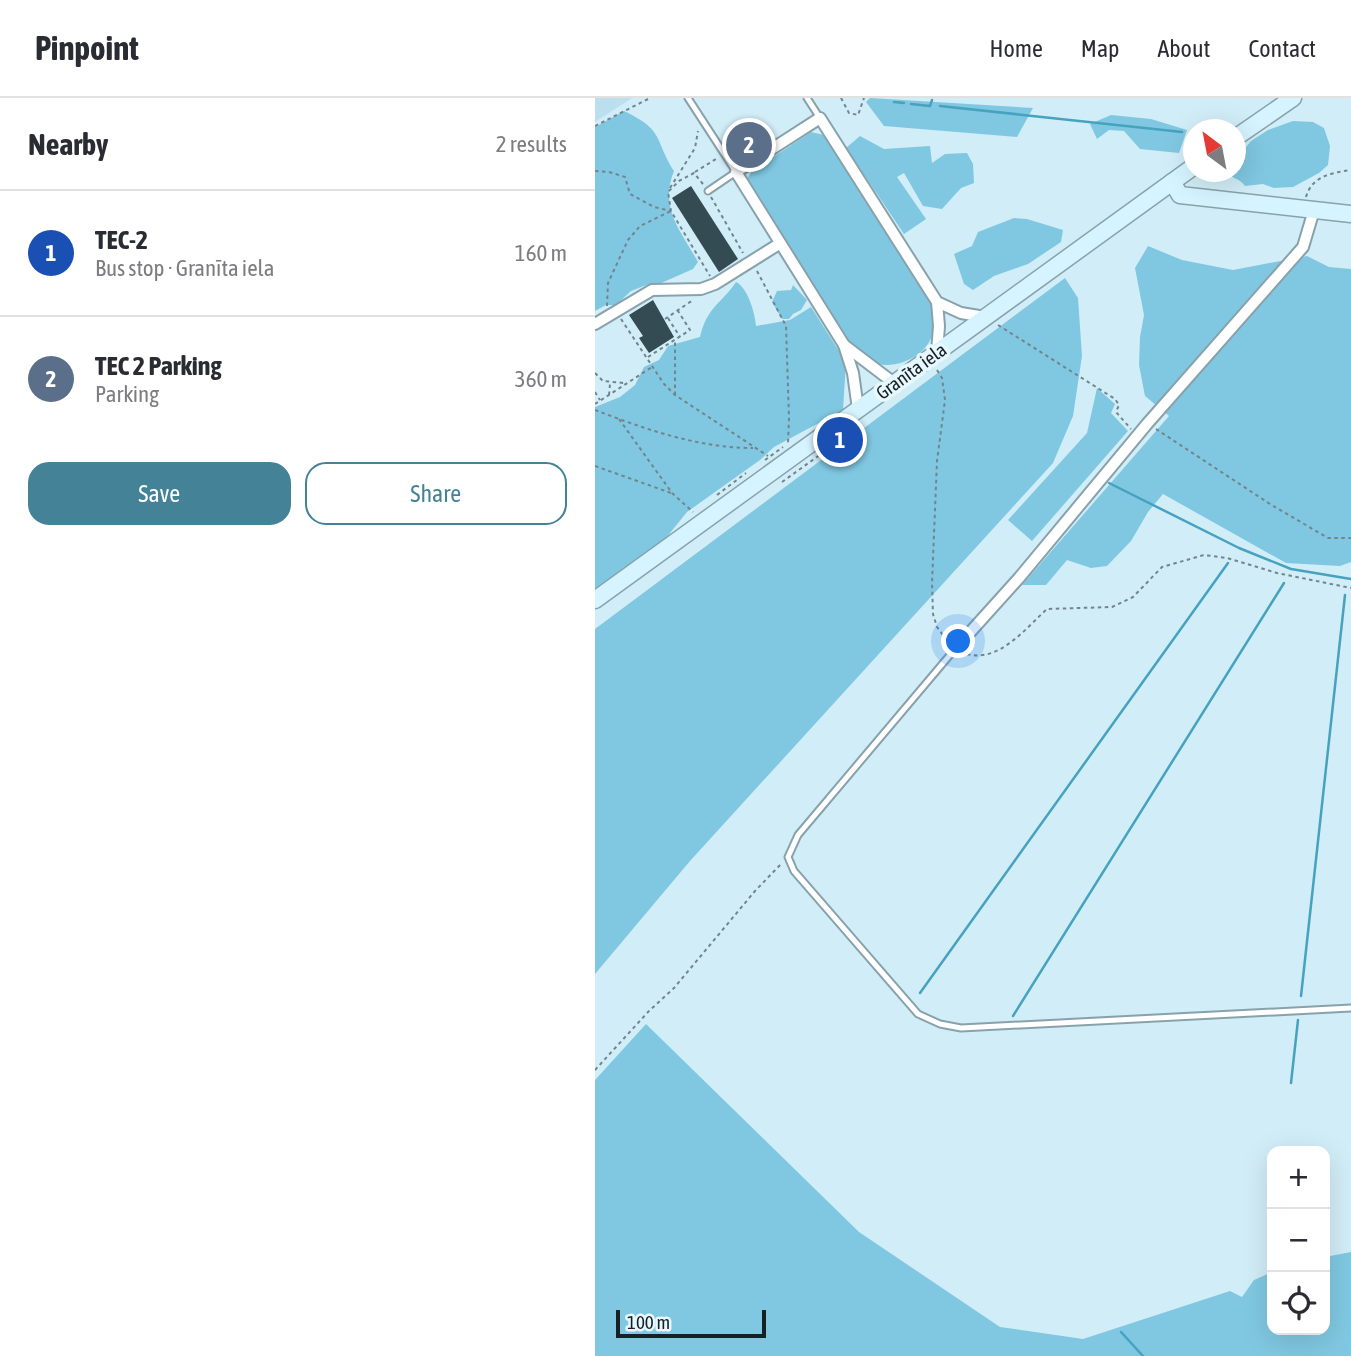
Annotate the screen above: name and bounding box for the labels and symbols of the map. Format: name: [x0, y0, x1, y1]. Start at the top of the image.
pin: 2: [726, 119, 772, 171]
north arrow: [1183, 119, 1246, 182]
street label: Granīta iela: [872, 338, 950, 404]
pin: 1: [817, 414, 863, 466]
your location: [941, 624, 975, 658]
scale bar: [616, 1307, 767, 1339]

